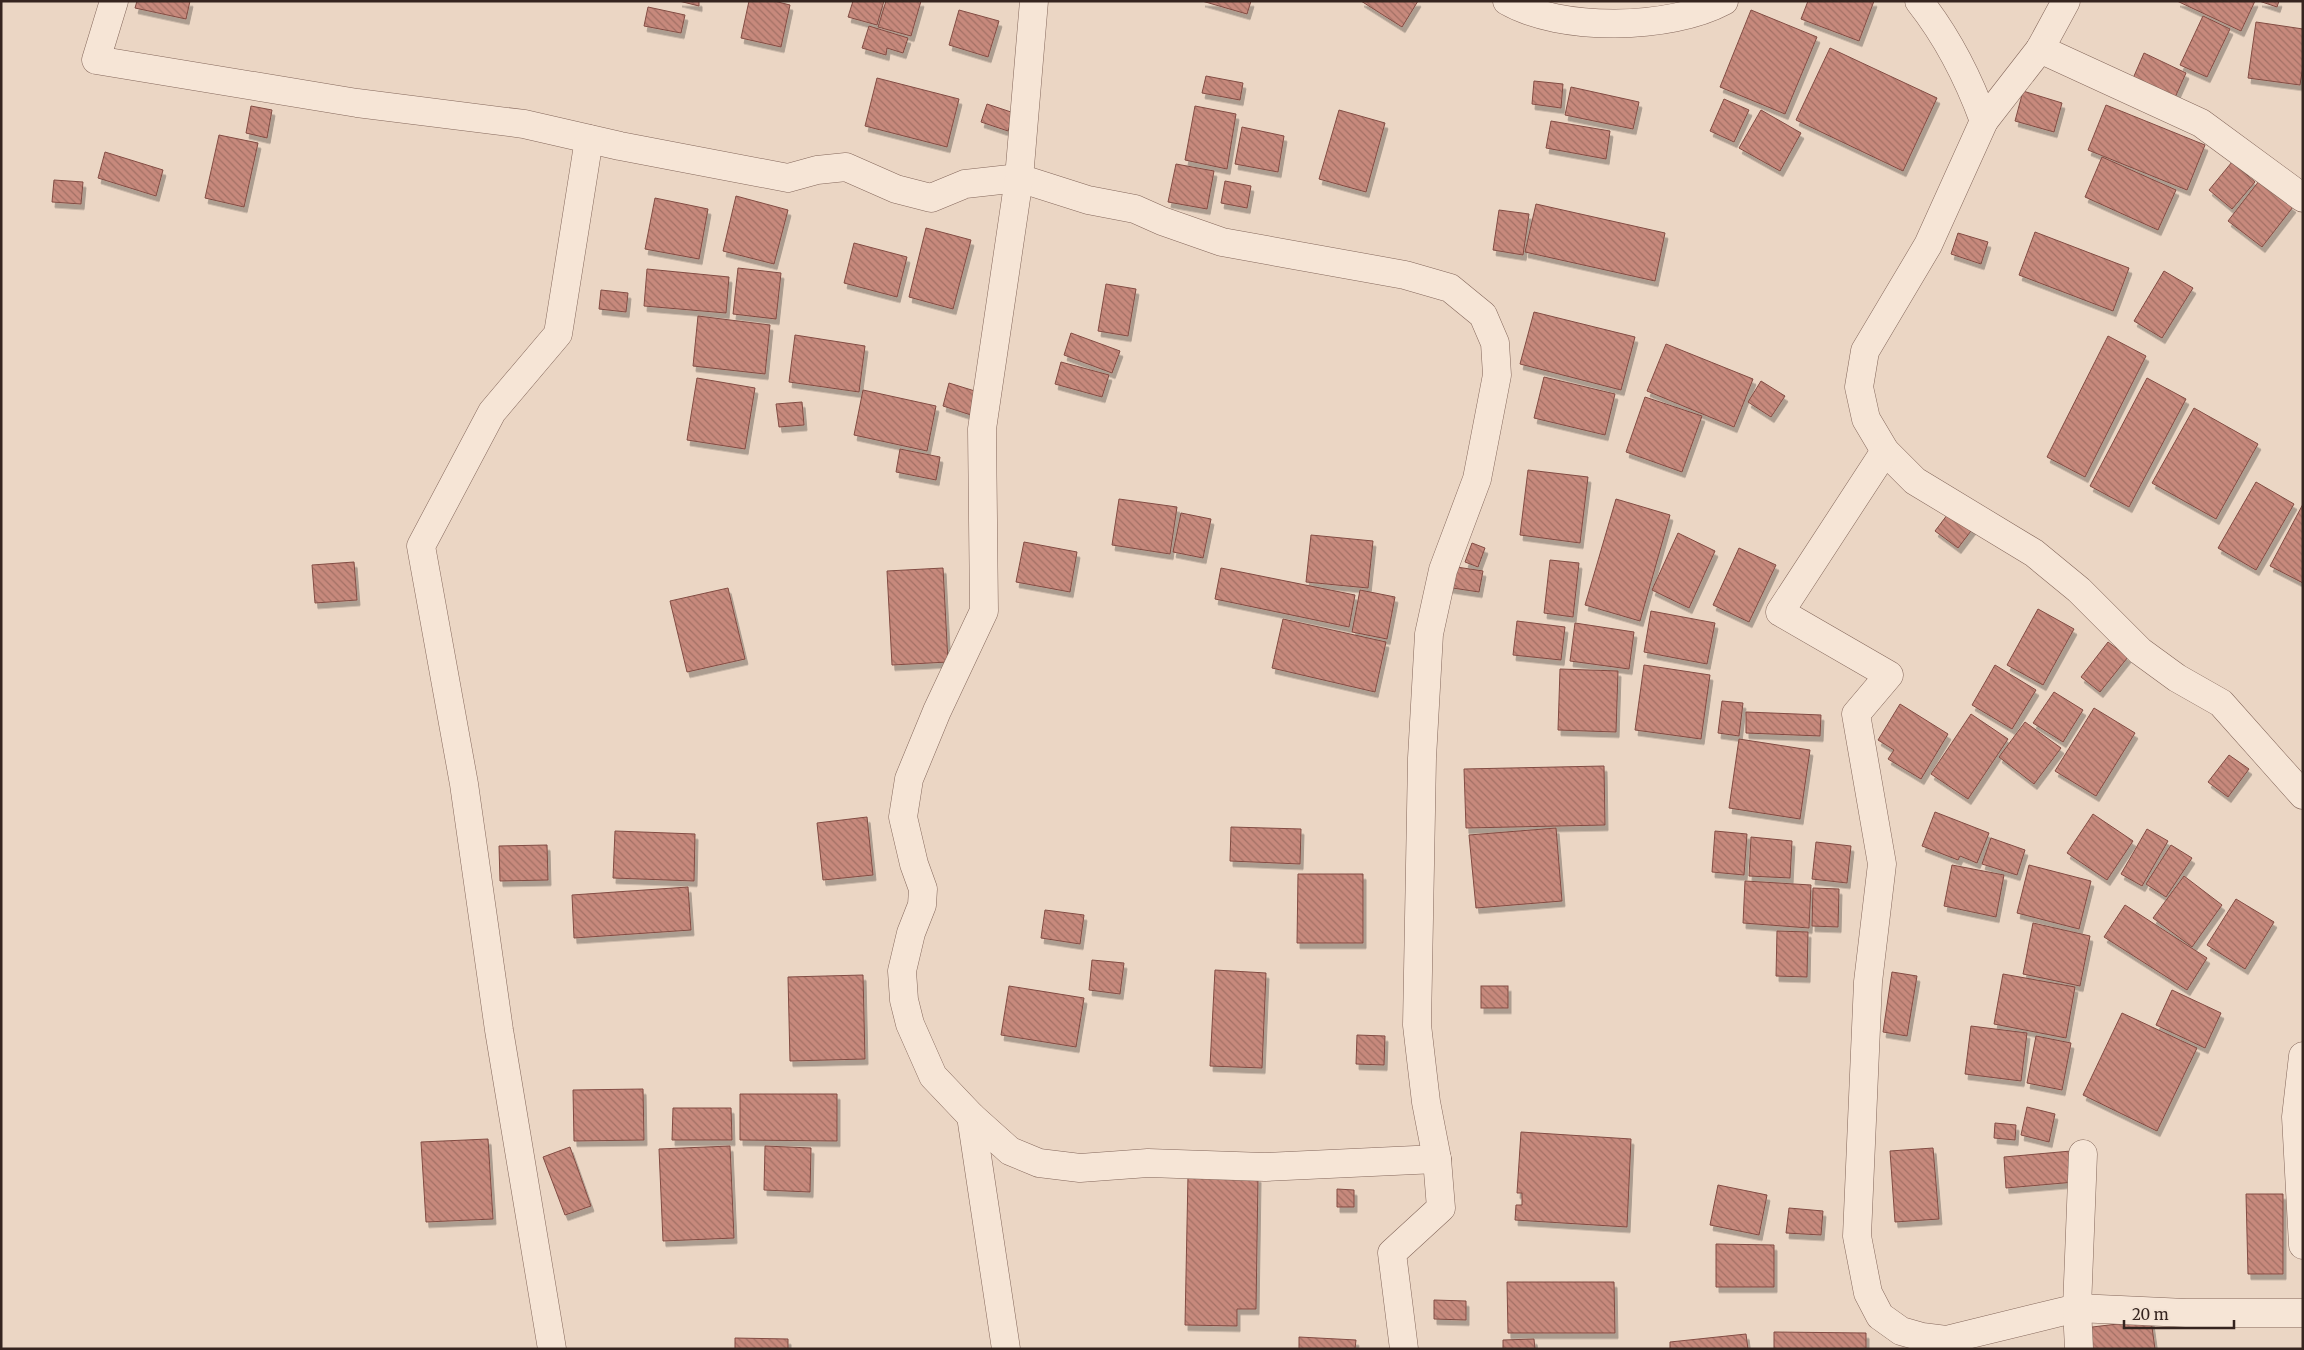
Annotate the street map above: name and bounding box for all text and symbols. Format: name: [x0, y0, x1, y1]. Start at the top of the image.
scale bar: [2124, 1298, 2234, 1330]
text: 20 m: [2132, 1305, 2169, 1324]

